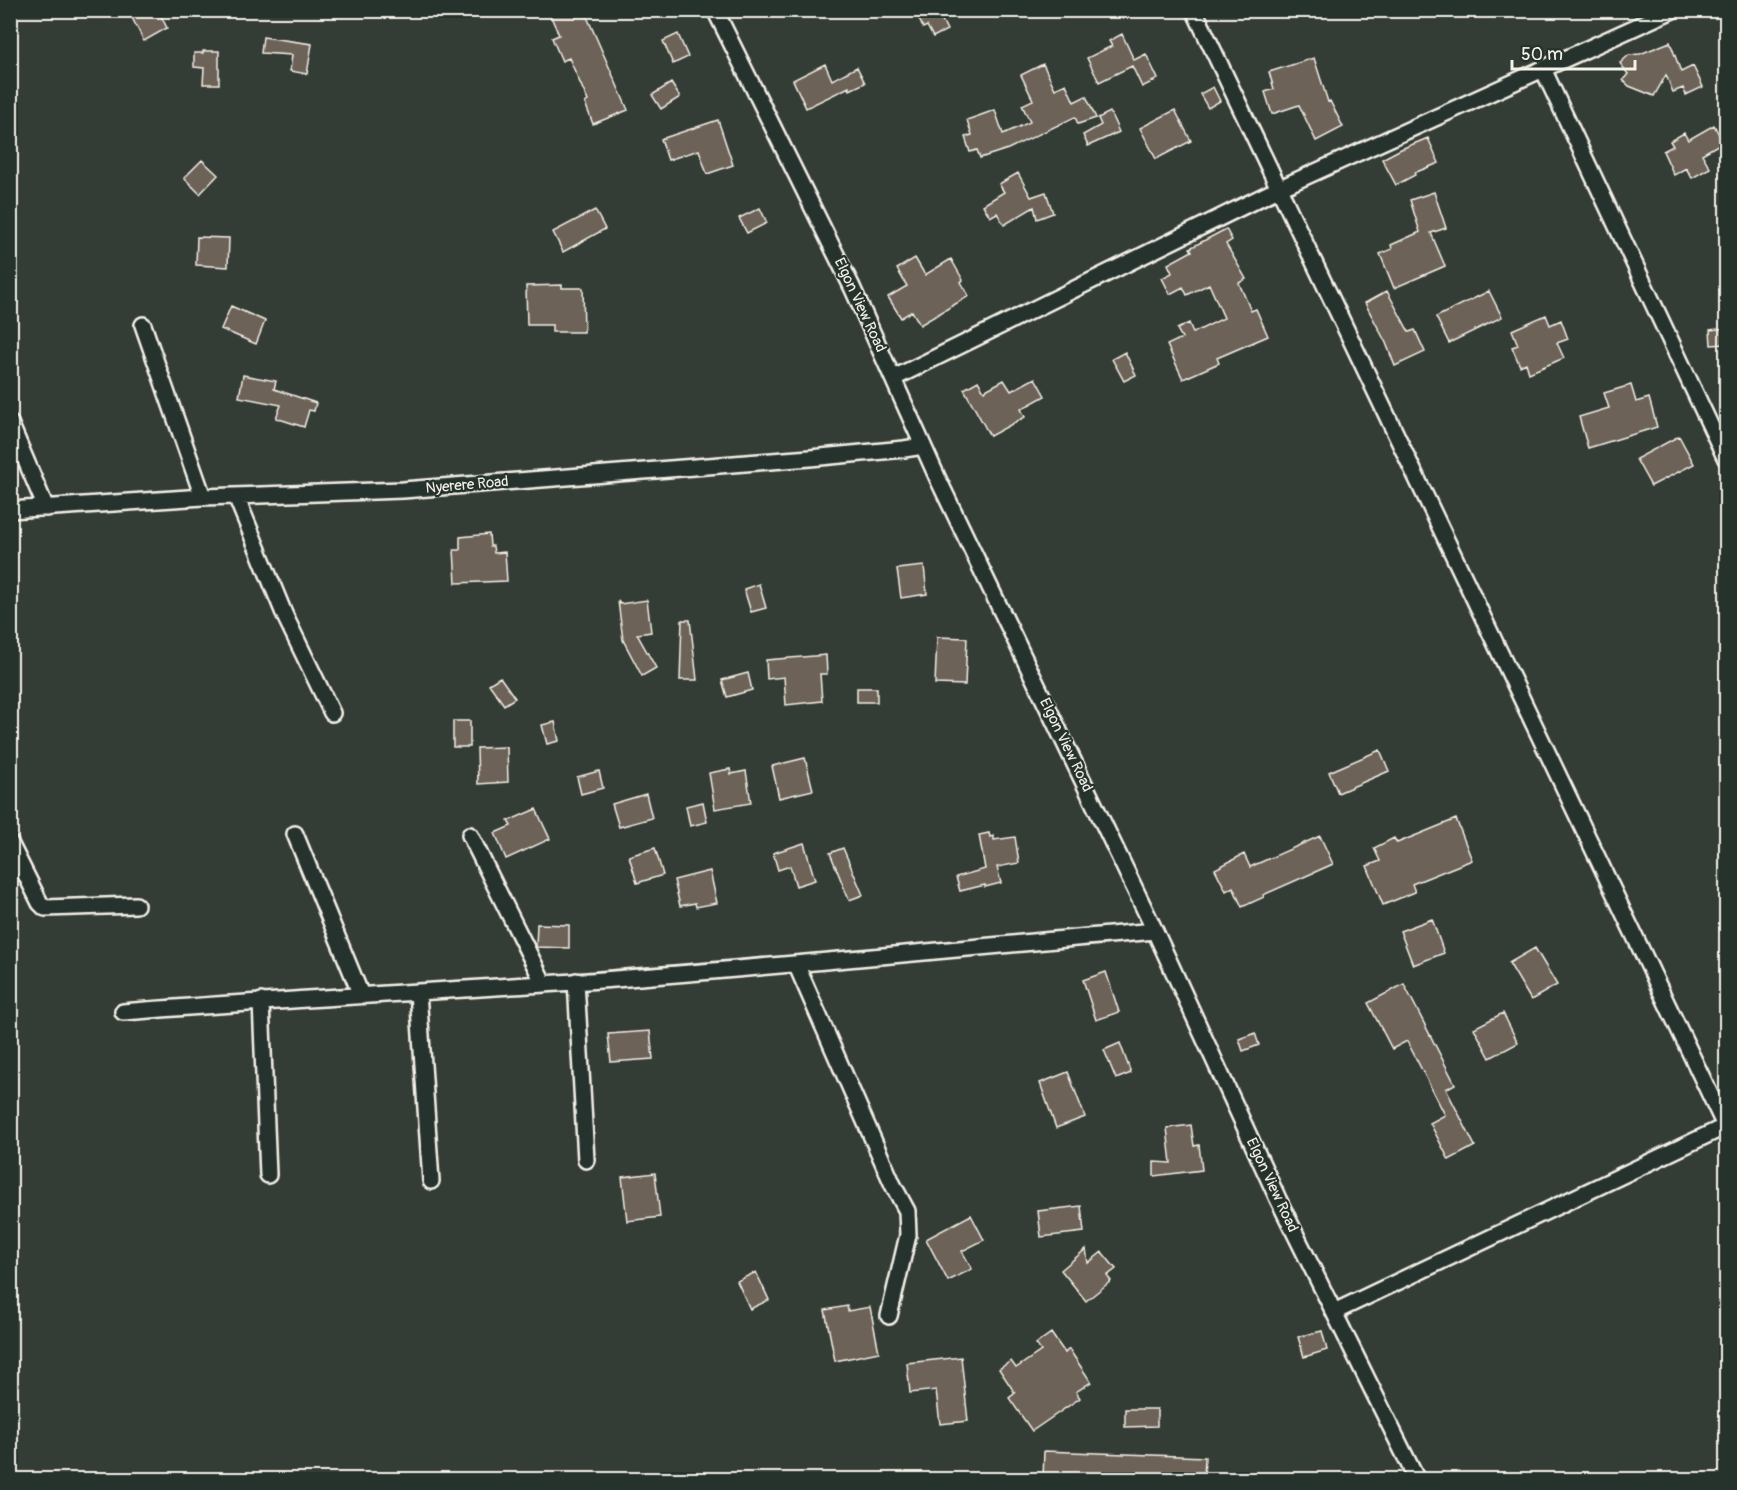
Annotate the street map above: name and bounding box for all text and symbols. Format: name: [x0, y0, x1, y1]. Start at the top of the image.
scale bar: [1512, 33, 1635, 71]
text: 50 m: [1521, 43, 1563, 66]
street label: Elgon View Road: [830, 255, 890, 355]
street label: Nyerere Road: [425, 472, 509, 498]
street label: Elgon View Road: [1035, 695, 1097, 795]
street label: Elgon View Road: [1242, 1135, 1302, 1235]

